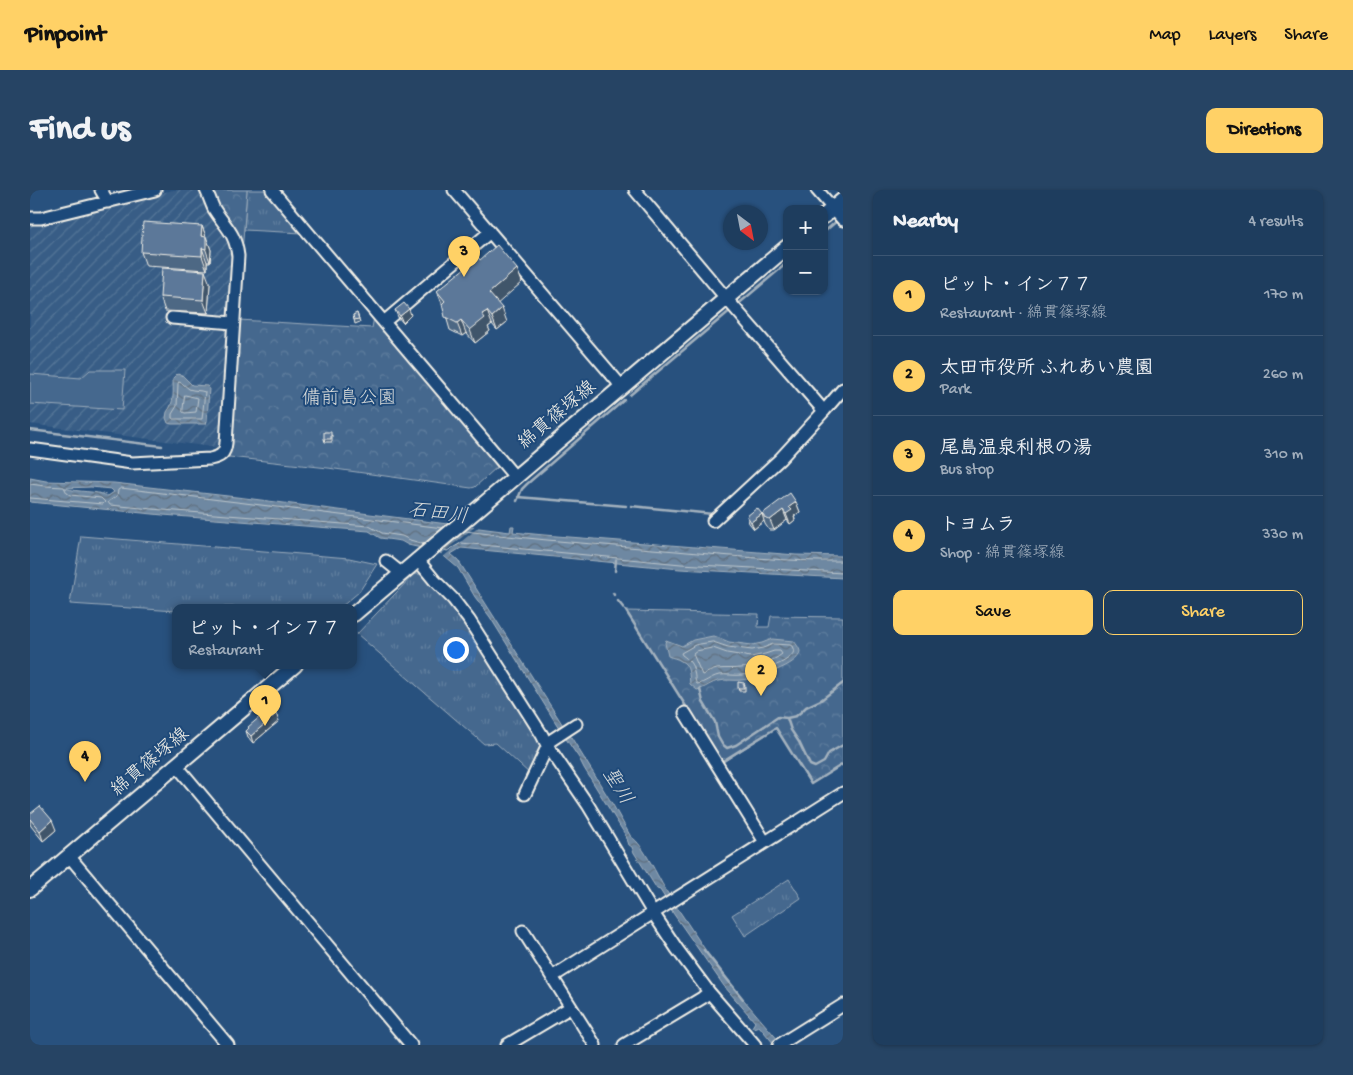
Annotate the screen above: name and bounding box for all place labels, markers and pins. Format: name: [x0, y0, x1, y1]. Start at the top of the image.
pin: 3: [448, 236, 480, 277]
pin: 2: [745, 655, 777, 696]
pin: 1: [249, 685, 281, 726]
pin: 4: [69, 741, 101, 782]

